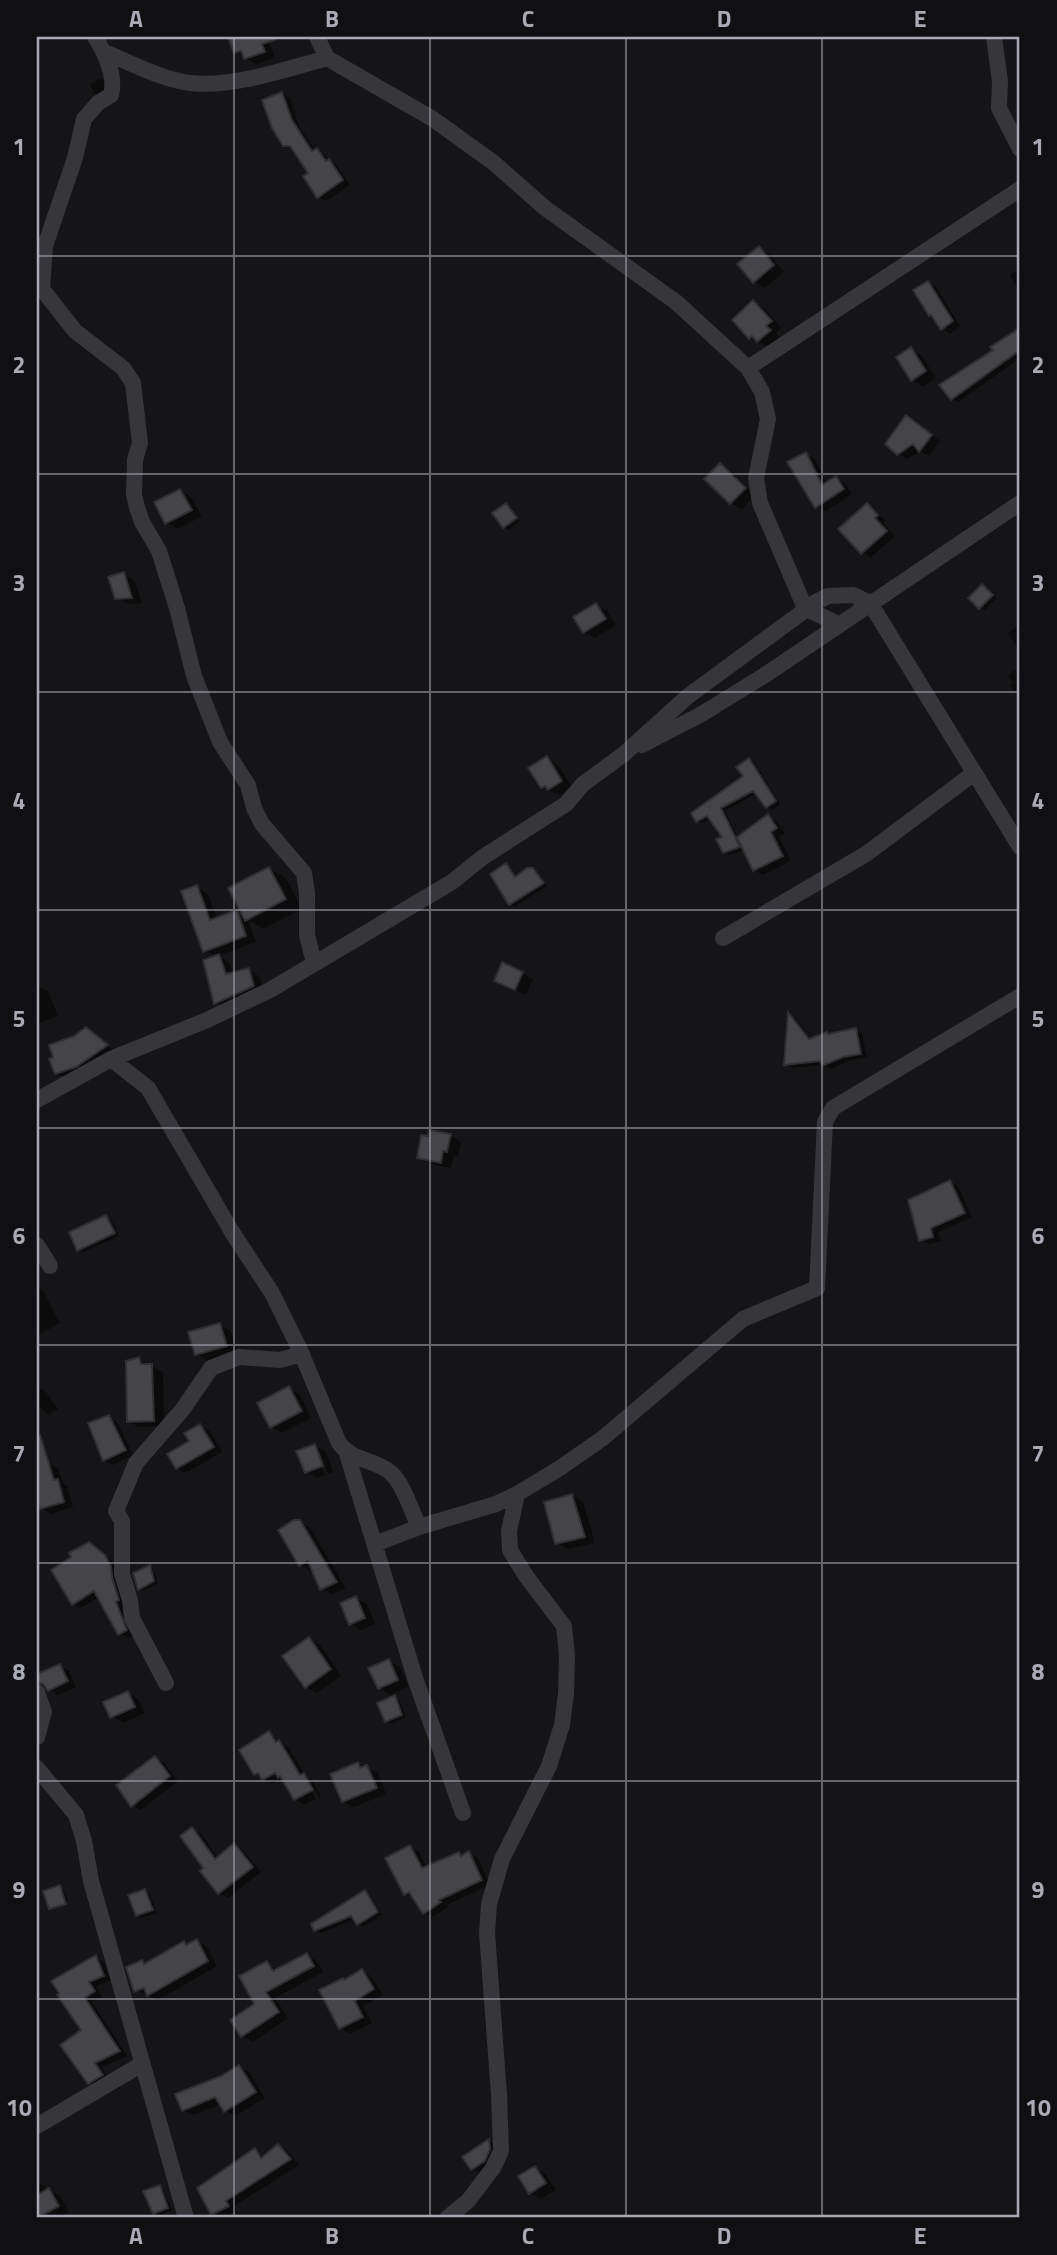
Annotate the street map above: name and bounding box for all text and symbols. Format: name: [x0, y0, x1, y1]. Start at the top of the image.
text: A: [129, 1, 143, 36]
text: B: [325, 1, 339, 36]
text: C: [522, 1, 534, 36]
text: D: [717, 1, 731, 36]
text: E: [914, 1, 926, 36]
text: 1: [13, 129, 25, 164]
text: 1: [1032, 129, 1044, 164]
text: 2: [13, 347, 25, 382]
text: 2: [1032, 347, 1044, 382]
text: 3: [13, 565, 25, 600]
text: 3: [1032, 565, 1044, 600]
text: 4: [13, 783, 25, 818]
text: 4: [1032, 783, 1044, 818]
text: 5: [13, 1001, 25, 1036]
text: 5: [1032, 1001, 1044, 1036]
text: 6: [13, 1218, 26, 1253]
text: 6: [1032, 1218, 1045, 1253]
text: 7: [13, 1436, 25, 1471]
text: 7: [1032, 1436, 1044, 1471]
text: 8: [13, 1654, 26, 1689]
text: 8: [1032, 1654, 1045, 1689]
text: 9: [13, 1872, 26, 1907]
text: 9: [1032, 1872, 1045, 1907]
text: 10: [6, 2090, 32, 2125]
text: 10: [1025, 2090, 1051, 2125]
text: A: [129, 2218, 143, 2253]
text: B: [325, 2218, 339, 2253]
text: C: [522, 2218, 534, 2253]
text: D: [717, 2218, 731, 2253]
text: E: [914, 2218, 926, 2253]

